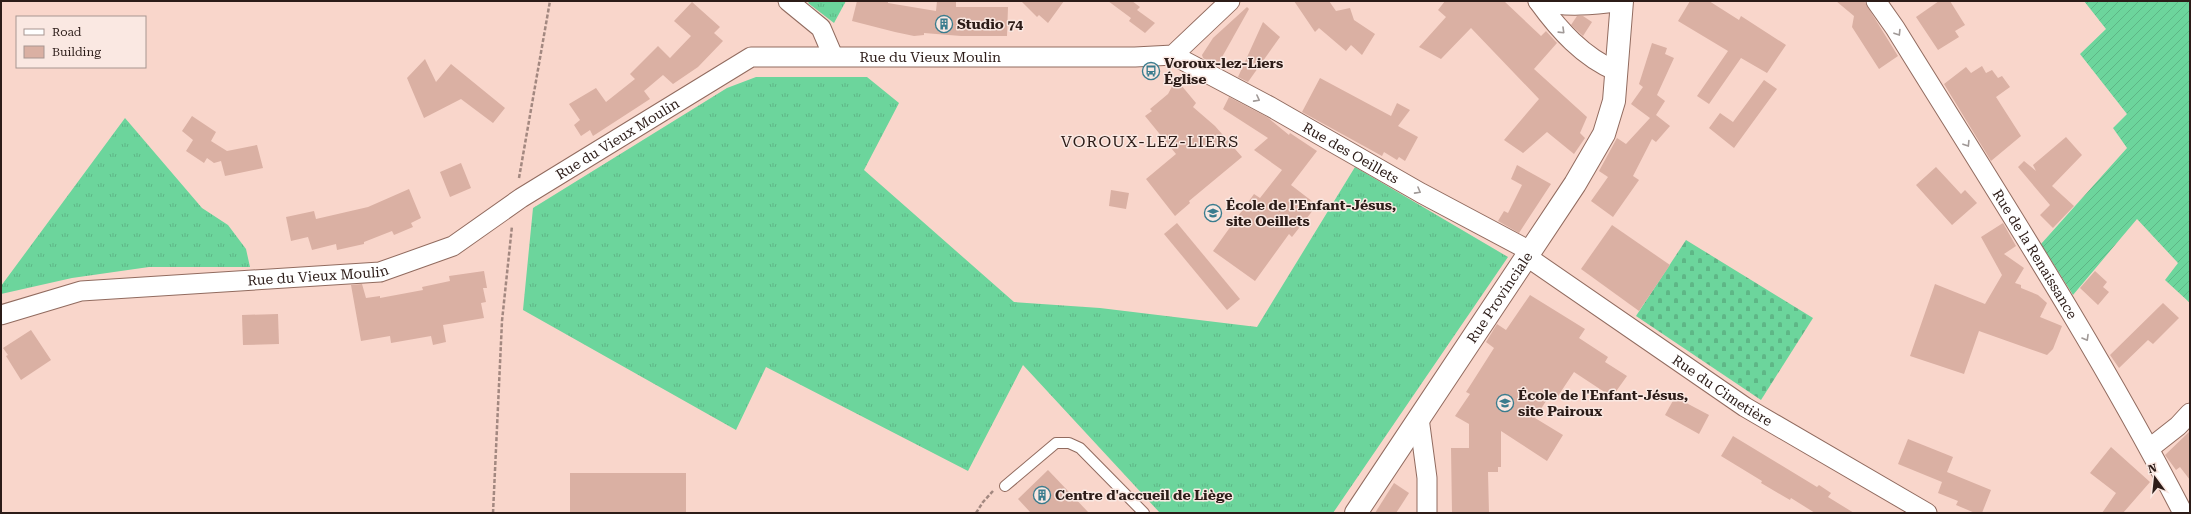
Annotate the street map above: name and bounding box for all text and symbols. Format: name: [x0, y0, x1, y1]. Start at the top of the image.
building icon: Studio 74: [934, 14, 954, 34]
legend: [16, 16, 146, 68]
place label: Studio 74: [957, 16, 1023, 32]
text: Road: [52, 25, 82, 39]
one-way arrow: [1557, 26, 1565, 34]
one-way arrow: [1894, 29, 1901, 36]
text: Building: [52, 45, 101, 59]
street label: Rue du Vieux Moulin: [860, 49, 1001, 65]
place label: Voroux-lez-Liers Église: [1164, 55, 1283, 87]
bus stop icon: Voroux-lez-Liers Église: [1141, 61, 1161, 81]
street label: Rue du Vieux Moulin: [553, 95, 682, 183]
one-way arrow: [1252, 95, 1260, 102]
street label: Rue des Oeillets: [1300, 119, 1402, 187]
district label: VOROUX-LEZ-LIERS: [1061, 132, 1239, 151]
one-way arrow: [1962, 140, 1969, 147]
street label: Rue de la Renaissance: [1990, 186, 2081, 322]
one-way arrow: [1414, 187, 1421, 194]
place label: École de l'Enfant-Jésus, site Oeillets: [1226, 197, 1396, 229]
school or university icon: École de l'Enfant-Jésus, site Oeillets: [1203, 203, 1223, 223]
street label: Rue Provinciale: [1464, 249, 1536, 346]
street label: Rue du Vieux Moulin: [247, 262, 391, 288]
one-way arrow: [2081, 334, 2088, 341]
street label: Rue du Cimetière: [1669, 351, 1775, 429]
place label: École de l'Enfant-Jésus, site Pairoux: [1518, 387, 1688, 419]
school or university icon: École de l'Enfant-Jésus, site Pairoux: [1495, 393, 1515, 413]
north arrow: [2135, 458, 2175, 498]
text: N: [2147, 461, 2159, 476]
building icon: Centre d'accueil de Liège: [1032, 485, 1052, 505]
place label: Centre d'accueil de Liège: [1055, 487, 1233, 503]

